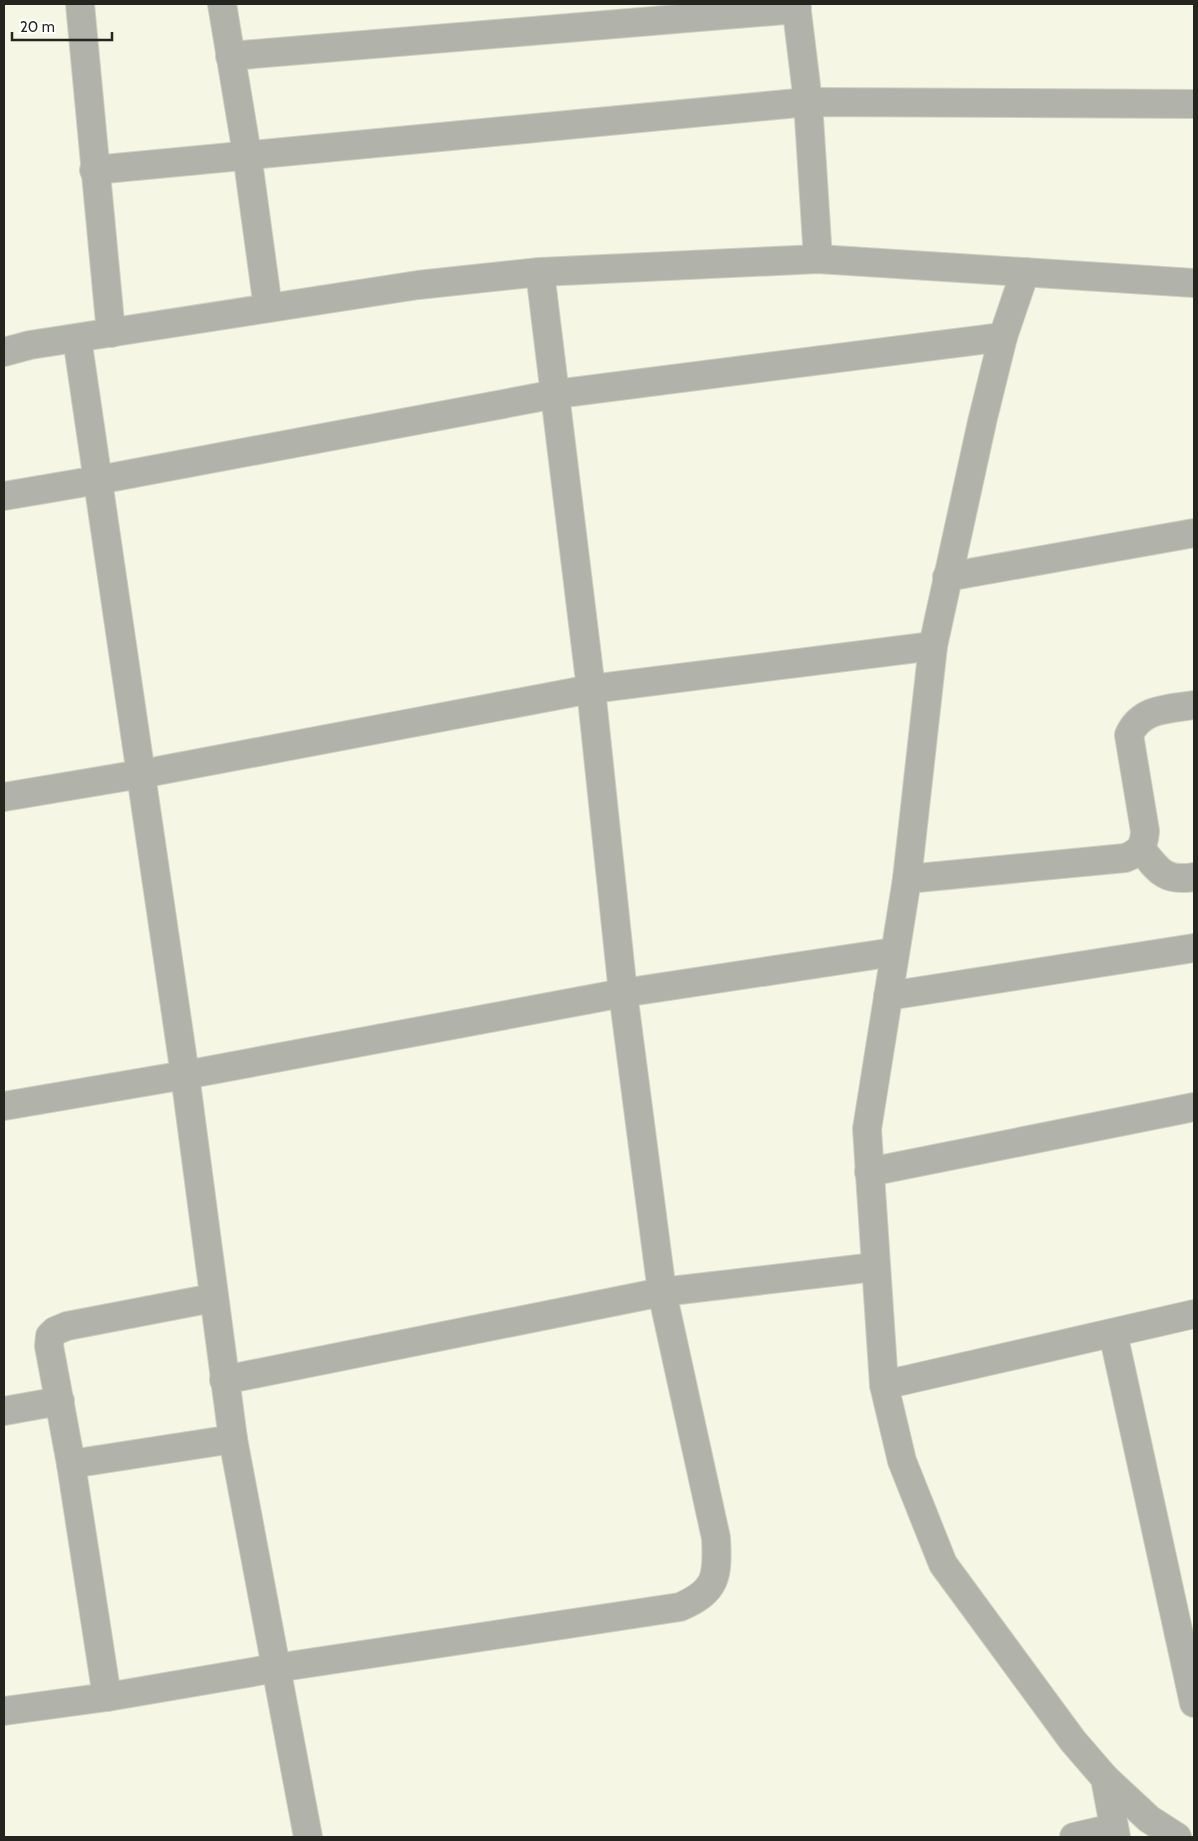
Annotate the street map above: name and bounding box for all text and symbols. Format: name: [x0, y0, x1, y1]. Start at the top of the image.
scale bar: [12, 10, 112, 42]
text: 20 m: [20, 18, 55, 36]

